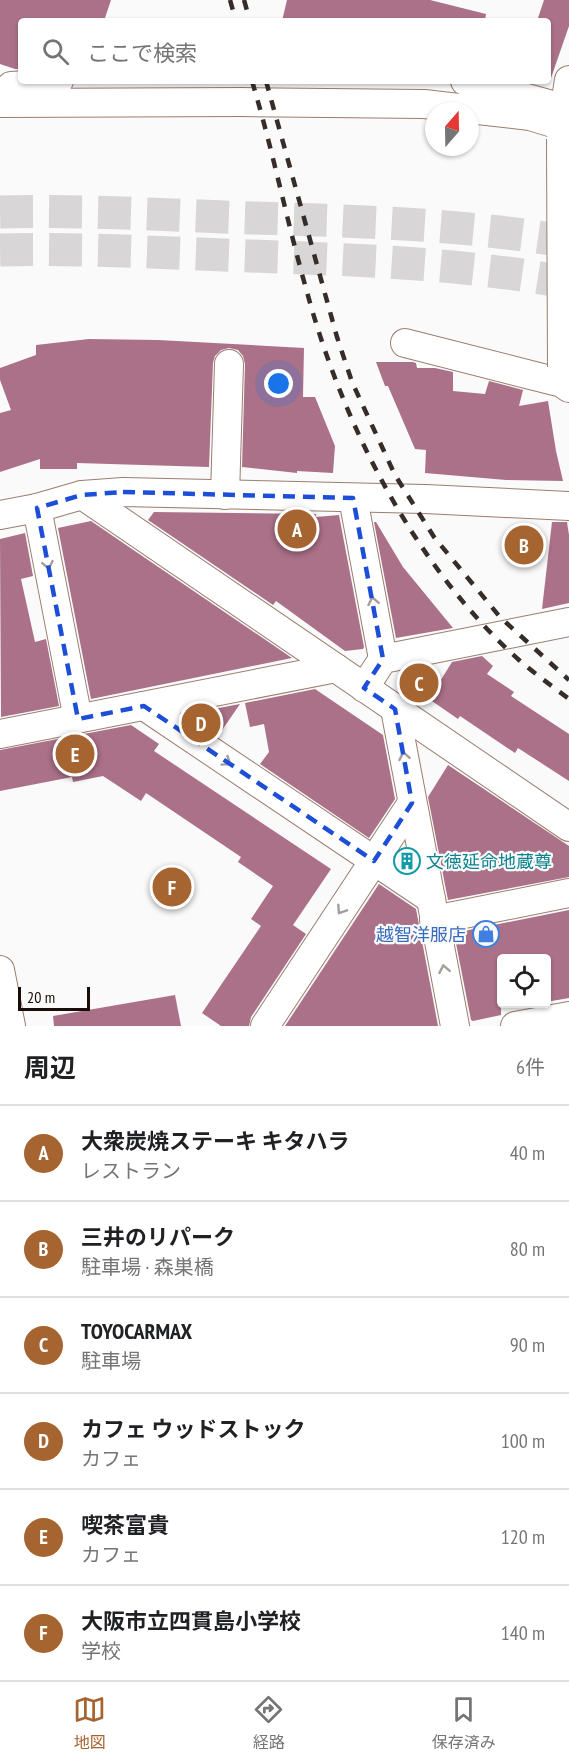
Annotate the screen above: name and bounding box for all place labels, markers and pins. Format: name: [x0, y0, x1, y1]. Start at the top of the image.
pin: A: [278, 506, 316, 552]
pin: B: [504, 522, 544, 568]
pin: C: [400, 660, 438, 706]
pin: D: [182, 700, 220, 746]
pin: E: [56, 732, 94, 777]
building icon: 文徳延命地蔵尊: [392, 846, 422, 876]
place label: 文徳延命地蔵尊: [426, 850, 552, 873]
pin: F: [152, 864, 192, 910]
shop icon: 越智洋服店: [471, 919, 501, 949]
place label: 越智洋服店: [376, 923, 466, 946]

